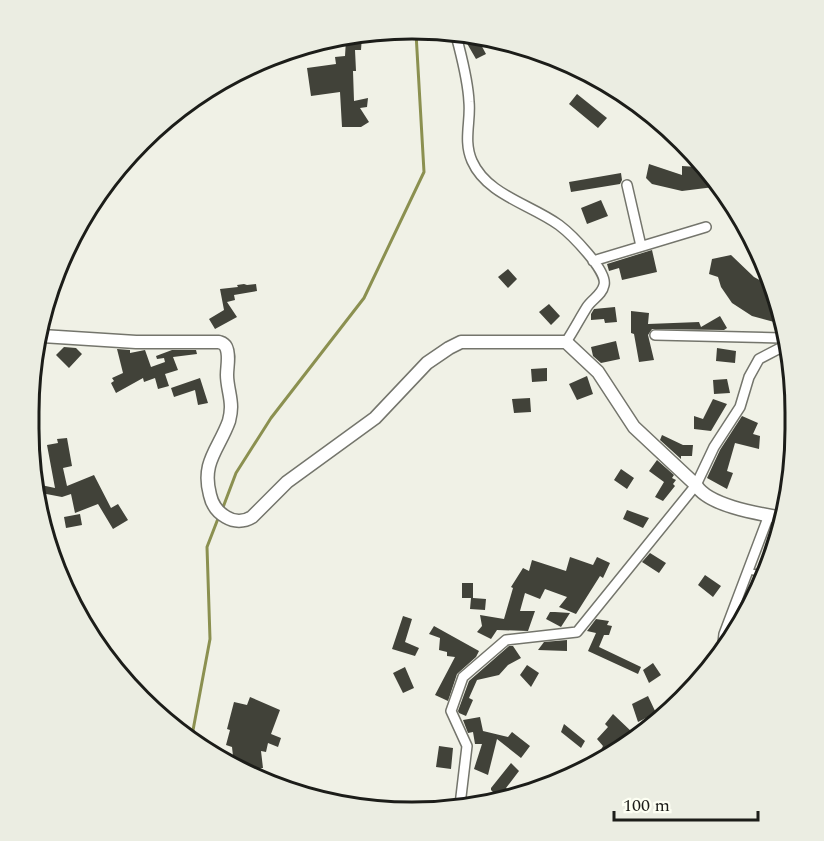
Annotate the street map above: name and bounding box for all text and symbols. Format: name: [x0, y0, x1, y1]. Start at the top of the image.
scale bar: [614, 784, 758, 822]
text: 100 m: [623, 792, 670, 819]

